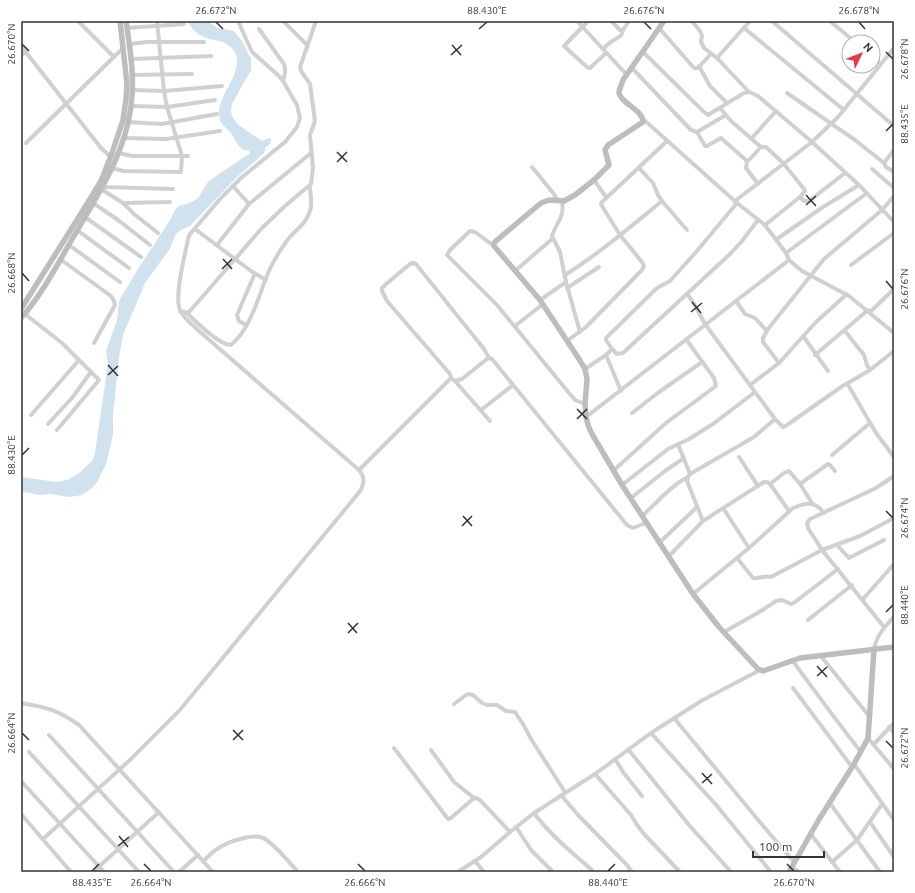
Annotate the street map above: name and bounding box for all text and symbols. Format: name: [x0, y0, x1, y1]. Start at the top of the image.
text: 26.672°N: [195, 5, 237, 16]
text: 88.430°E: [467, 5, 507, 16]
text: 26.676°N: [623, 5, 665, 16]
text: 26.678°N: [838, 5, 880, 16]
text: 26.670°N: [6, 23, 17, 65]
north arrow: [841, 34, 881, 74]
text: 26.678°N: [899, 38, 910, 80]
text: N: [861, 40, 876, 54]
text: 88.435°E: [899, 104, 910, 144]
text: 26.668°N: [6, 252, 17, 294]
text: 26.676°N: [899, 268, 910, 310]
text: 88.430°E: [6, 435, 17, 475]
text: 26.674°N: [899, 497, 910, 539]
text: 88.440°E: [899, 585, 910, 625]
text: 26.664°N: [6, 712, 17, 754]
text: 26.672°N: [899, 727, 910, 769]
scale bar: [753, 833, 824, 859]
text: 100 m: [759, 840, 792, 853]
text: 88.435°E: [72, 877, 112, 888]
text: 26.664°N: [130, 877, 172, 888]
text: 26.666°N: [344, 877, 386, 888]
text: 88.440°E: [588, 877, 628, 888]
text: 26.670°N: [773, 877, 815, 888]

